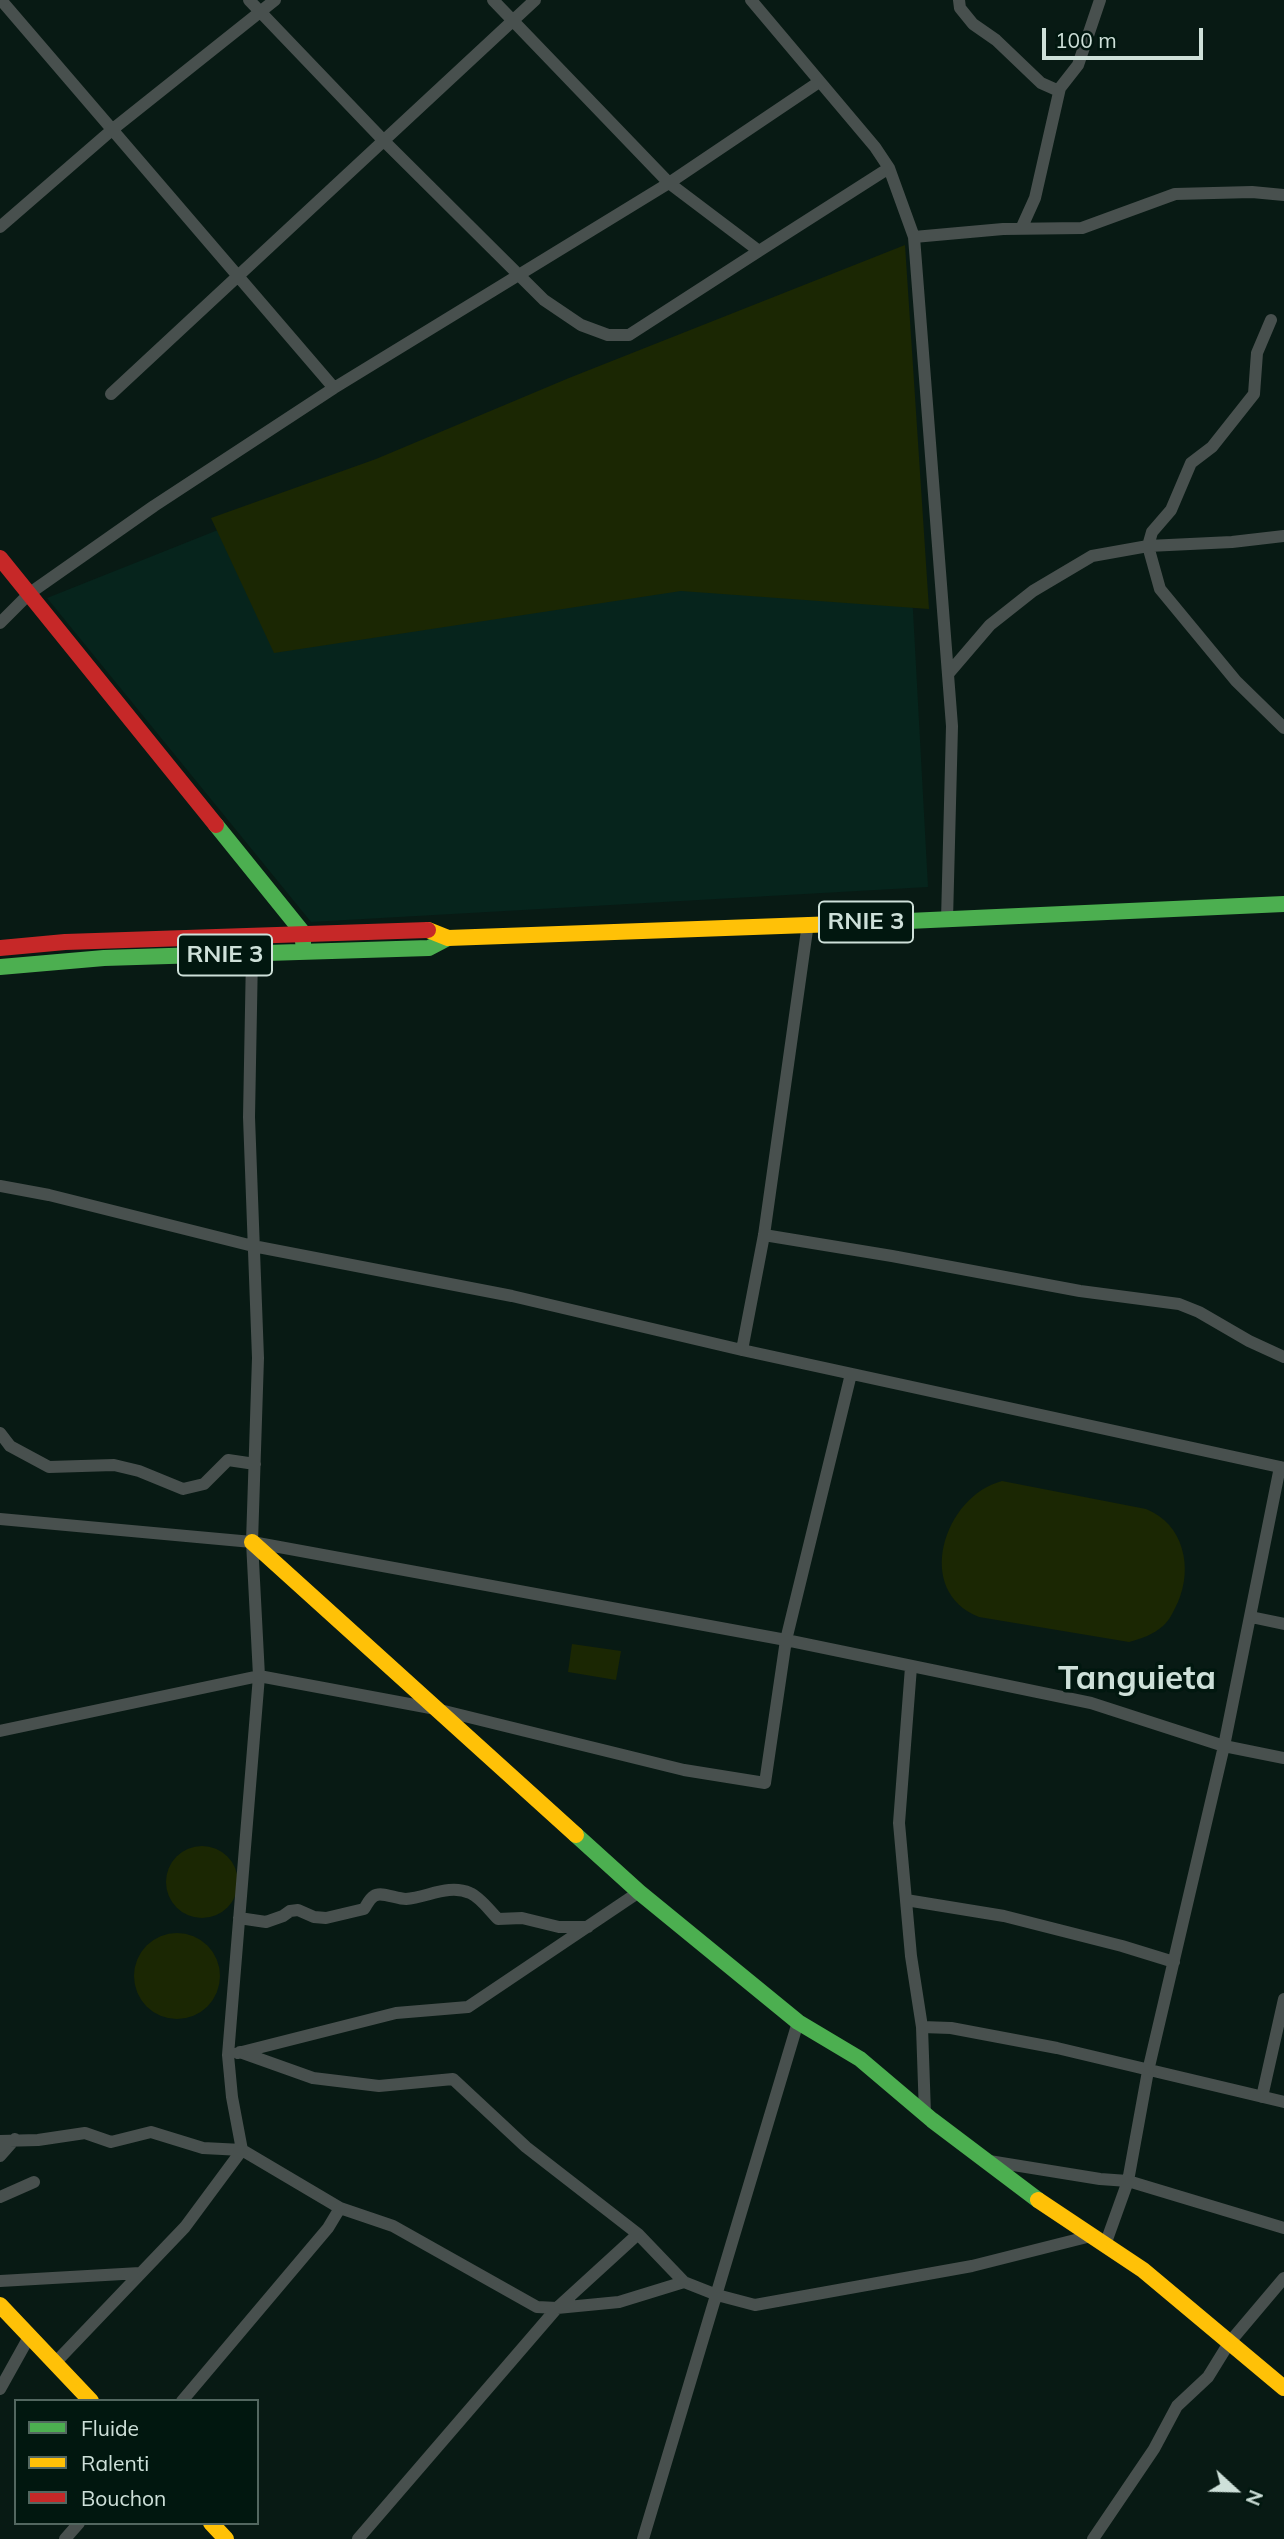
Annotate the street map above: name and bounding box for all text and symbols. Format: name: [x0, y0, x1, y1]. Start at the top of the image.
scale bar: [1046, 14, 1207, 58]
text: 100 m: [1055, 27, 1117, 53]
road number: RNIE 3: [819, 902, 913, 942]
road number: RNIE 3: [178, 934, 272, 975]
district label: Tanguieta: [1058, 1659, 1216, 1699]
legend: [14, 2399, 259, 2525]
text: Fluide: [81, 2415, 139, 2441]
text: Ralenti: [81, 2450, 149, 2476]
north arrow: [1200, 2455, 1270, 2525]
text: Bouchon: [81, 2485, 166, 2511]
text: N: [1241, 2487, 1268, 2509]

